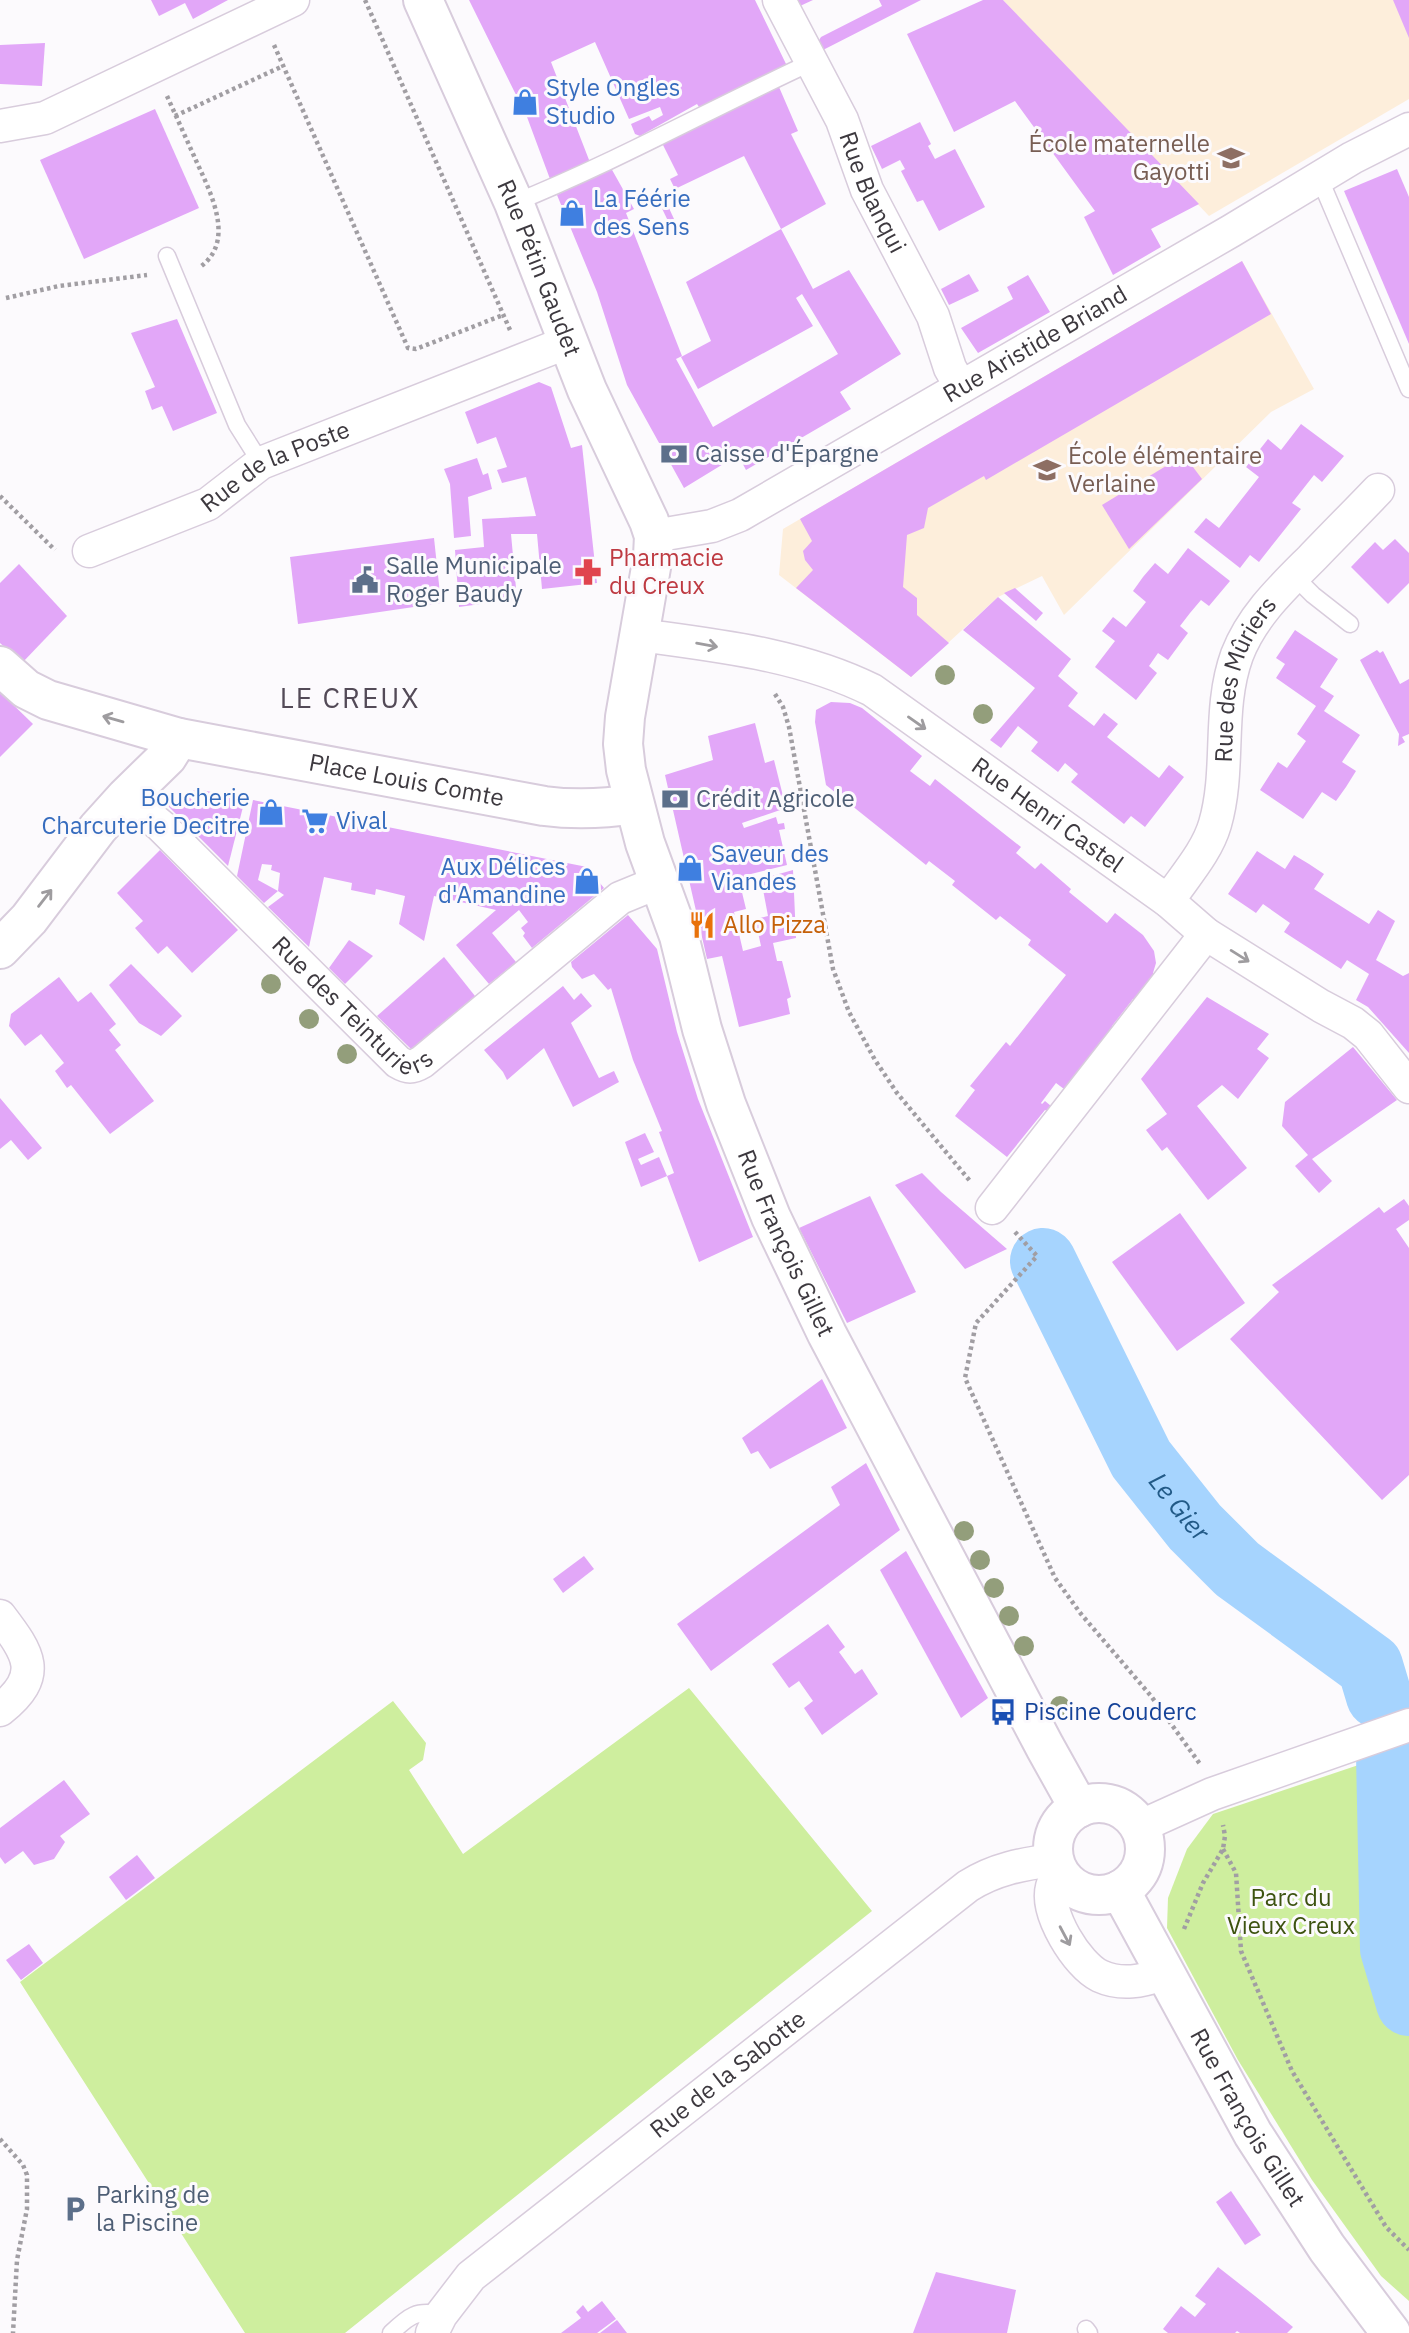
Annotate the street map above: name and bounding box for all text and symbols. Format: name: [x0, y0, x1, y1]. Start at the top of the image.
place label: Style Ongles Studio: [546, 71, 680, 131]
shop icon: Style Ongles Studio: [510, 87, 540, 117]
street label: Rue Blanqui: [832, 127, 914, 258]
place label: École maternelle Gayotti: [1029, 127, 1210, 187]
school or university icon: École maternelle Gayotti: [1216, 143, 1246, 173]
street label: Rue Pétin Gaudet: [490, 174, 589, 361]
place label: La Féérie des Sens: [593, 182, 691, 242]
shop icon: La Féérie des Sens: [557, 198, 587, 228]
street label: Rue Aristide Briand: [937, 278, 1133, 409]
street label: Rue de la Poste: [194, 413, 354, 519]
place label: Caisse d'Épargne: [695, 437, 879, 469]
bank icon: Caisse d'Épargne: [659, 439, 689, 469]
place label: École élémentaire Verlaine: [1068, 439, 1262, 499]
school or university icon: École élémentaire Verlaine: [1032, 455, 1062, 485]
place label: Pharmacie du Creux: [609, 541, 724, 601]
place label: Salle Municipale Roger Baudy: [386, 549, 562, 609]
pharmacy icon: Pharmacie du Creux: [573, 557, 603, 587]
public building icon: Salle Municipale Roger Baudy: [350, 565, 380, 595]
street label: Rue des Mûriers: [1207, 589, 1283, 763]
one-way arrow: [695, 639, 718, 652]
district label: LE CREUX: [280, 679, 420, 716]
one-way arrow: [103, 712, 125, 725]
one-way arrow: [907, 715, 926, 730]
street label: Place Louis Comte: [306, 746, 507, 813]
street label: Rue Henri Castel: [966, 749, 1130, 879]
place label: Boucherie Charcuterie Decitre: [41, 781, 250, 841]
place label: Crédit Agricole: [696, 782, 855, 814]
bank icon: Crédit Agricole: [660, 784, 690, 814]
shop icon: Boucherie Charcuterie Decitre: [256, 797, 286, 827]
place label: Vival: [336, 804, 388, 836]
supermarket icon: Vival: [300, 806, 330, 836]
place label: Saveur des Viandes: [711, 837, 829, 897]
place label: Aux Délices d'Amandine: [438, 850, 566, 910]
shop icon: Saveur des Viandes: [675, 853, 705, 883]
shop icon: Aux Délices d'Amandine: [572, 866, 602, 896]
one-way arrow: [38, 889, 53, 907]
place label: Allo Pizza: [723, 908, 826, 940]
restaurant icon: Allo Pizza: [687, 910, 717, 940]
street label: Rue des Teinturiers: [266, 929, 439, 1082]
one-way arrow: [1230, 949, 1250, 963]
street label: Rue François Gillet: [731, 1144, 843, 1341]
water label: Le Gier: [1142, 1465, 1218, 1549]
place label: Piscine Couderc: [1024, 1695, 1197, 1727]
bus stop icon: Piscine Couderc: [988, 1697, 1018, 1727]
park label: Parc du Vieux Creux: [1227, 1881, 1355, 1941]
one-way arrow: [1058, 1926, 1072, 1946]
street label: Rue de la Sabotte: [643, 2002, 812, 2145]
street label: Rue François Gillet: [1183, 2022, 1313, 2213]
place label: Parking de la Piscine: [96, 2178, 210, 2238]
parking icon: Parking de la Piscine: [60, 2194, 90, 2224]

